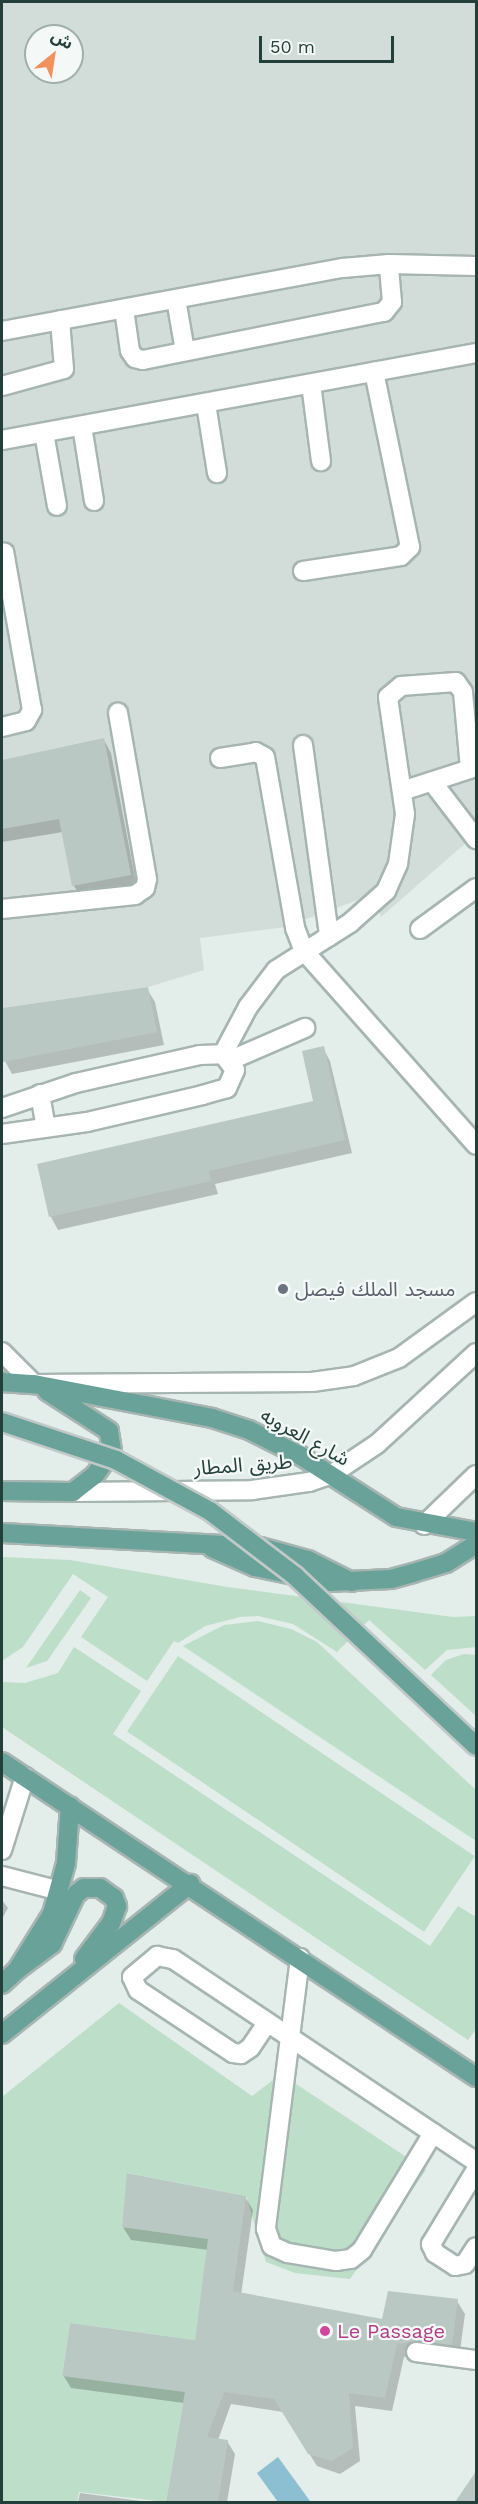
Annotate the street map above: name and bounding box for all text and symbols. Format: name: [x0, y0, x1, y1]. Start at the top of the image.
north arrow: [24, 24, 84, 84]
scale bar: [262, 24, 397, 62]
text: ش: [48, 26, 76, 53]
text: 50 m: [270, 36, 315, 57]
place label: مسجد الملك فيصل: [295, 1277, 455, 1301]
marker: مسجد الملك فيصل: [276, 1282, 290, 1296]
street label: شارع العروبه: [256, 1403, 354, 1471]
street label: طريق المطار: [193, 1450, 293, 1480]
place label: Le Passage: [337, 2319, 445, 2343]
marker: Le Passage: [318, 2324, 332, 2338]

